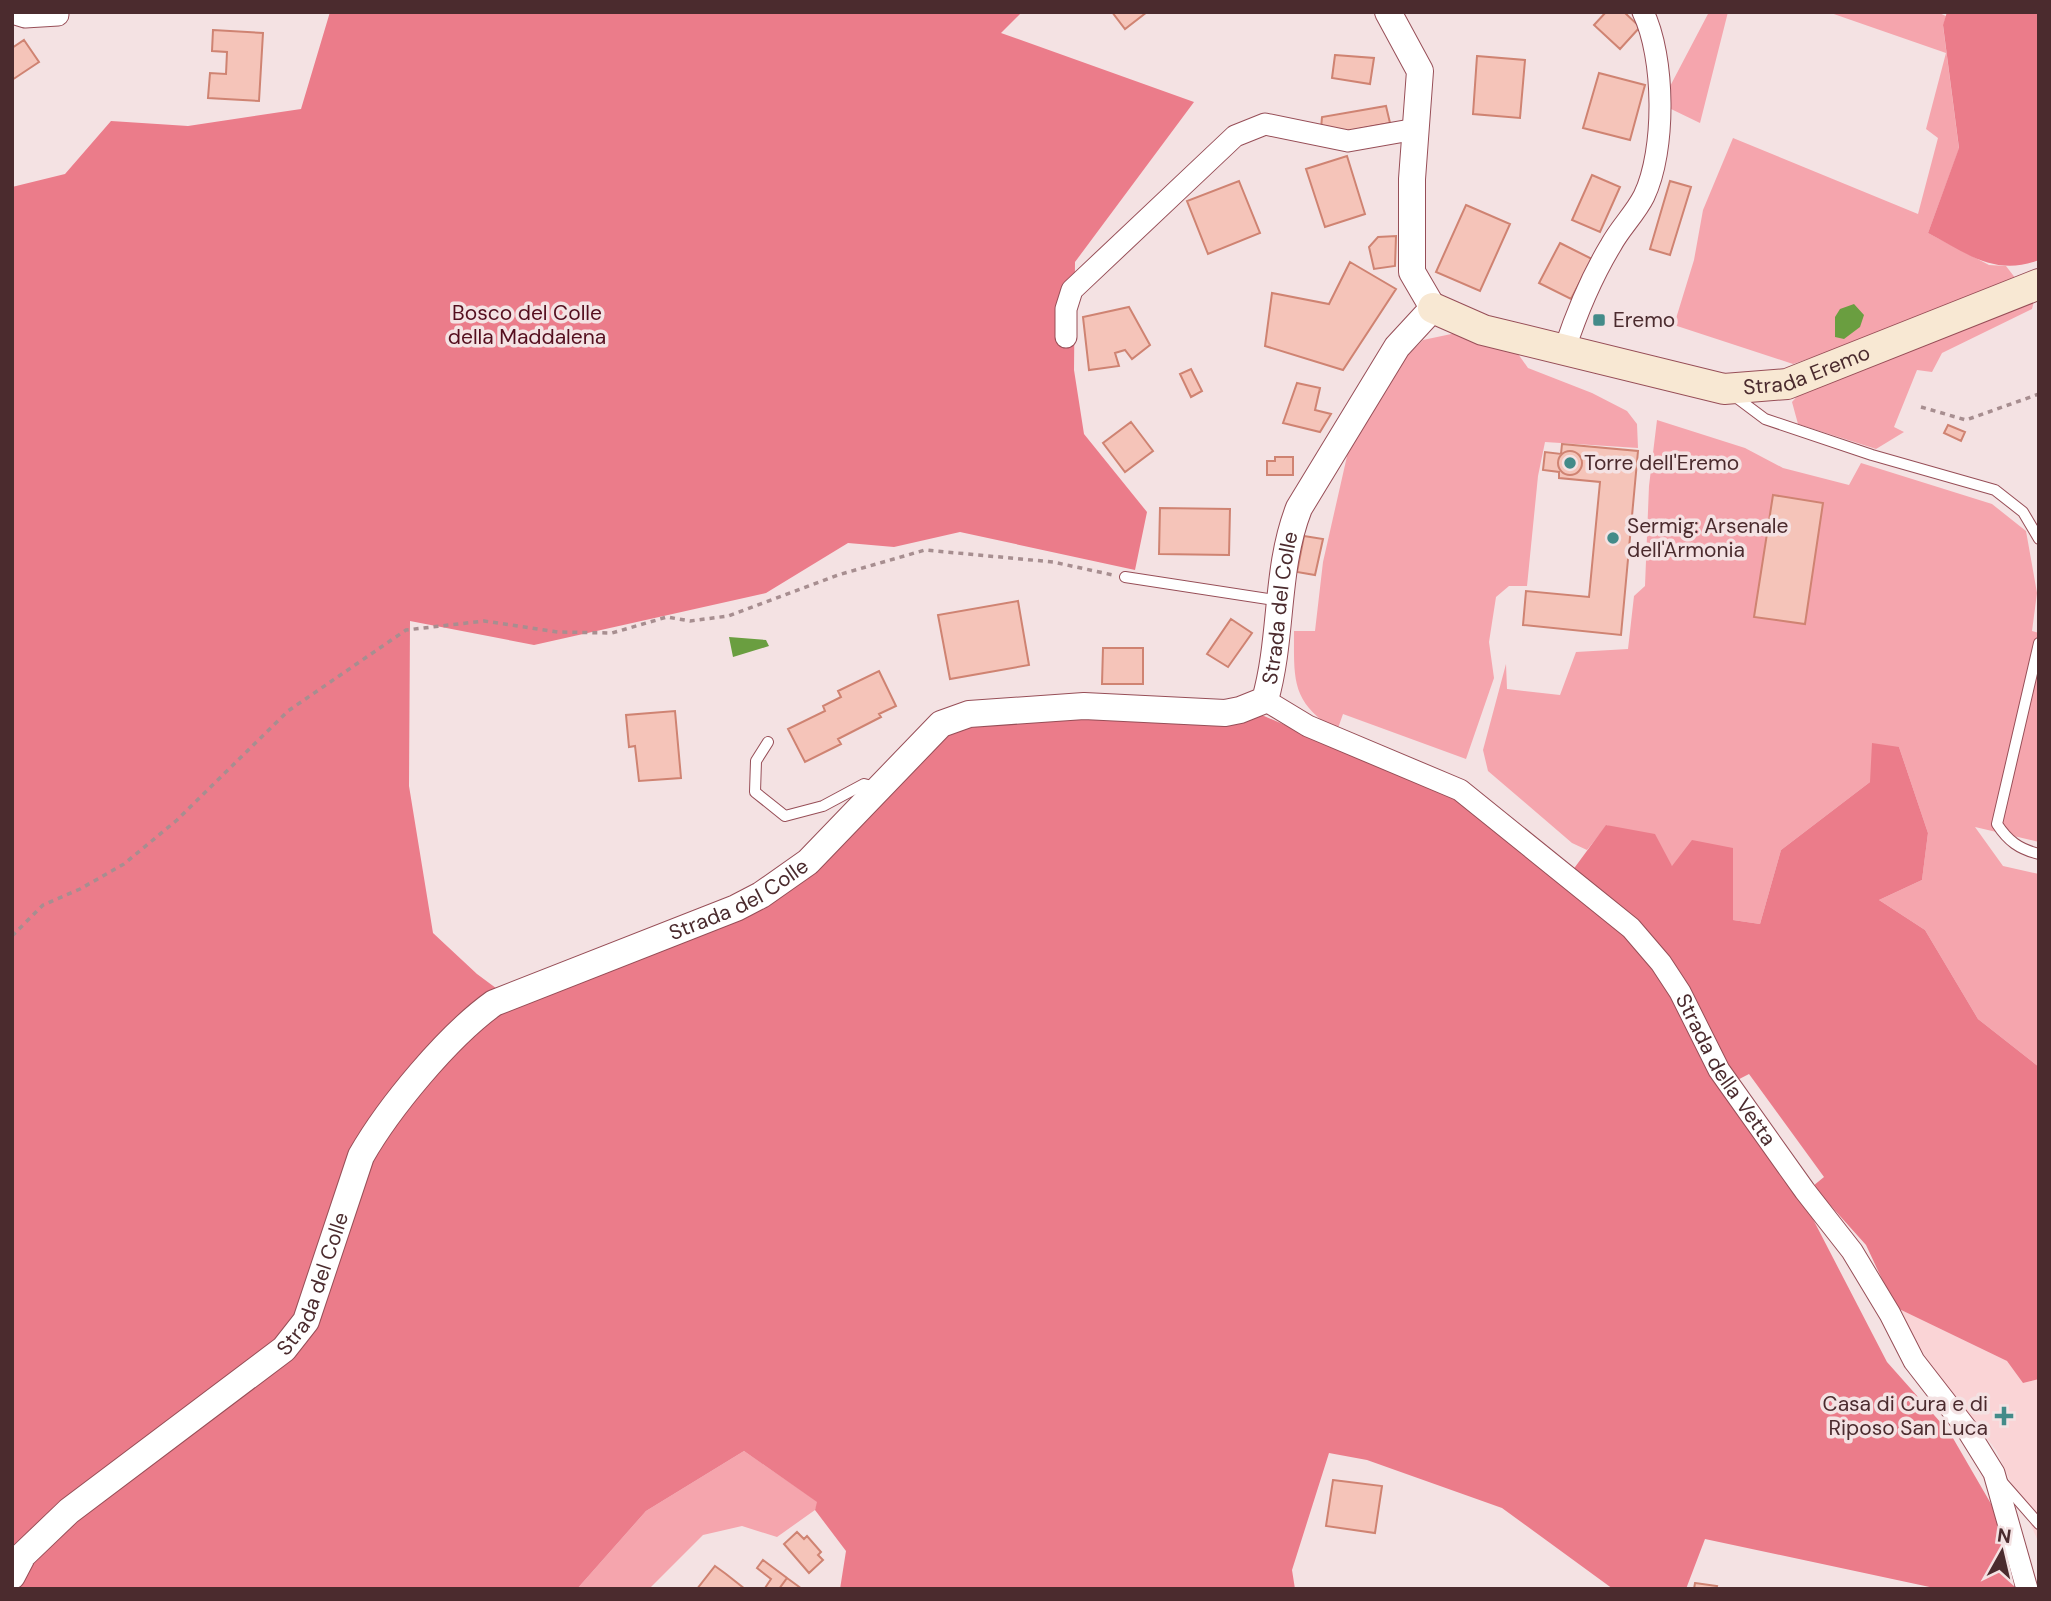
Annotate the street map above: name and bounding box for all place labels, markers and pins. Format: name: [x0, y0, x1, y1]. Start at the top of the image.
place label: Eremo: [1613, 306, 1675, 334]
marker: Eremo: [1591, 312, 1607, 328]
place label: Torre dell'Eremo: [1584, 449, 1739, 477]
marker: Torre dell'Eremo: [1562, 455, 1578, 471]
place label: Sermig: Arsenale dell'Armonia: [1627, 512, 1789, 564]
marker: Sermig: Arsenale dell'Armonia: [1605, 530, 1621, 546]
place label: Casa di Cura e di Riposo San Luca: [1823, 1390, 1988, 1442]
marker: Casa di Cura e di Riposo San Luca: [1994, 1406, 2014, 1426]

